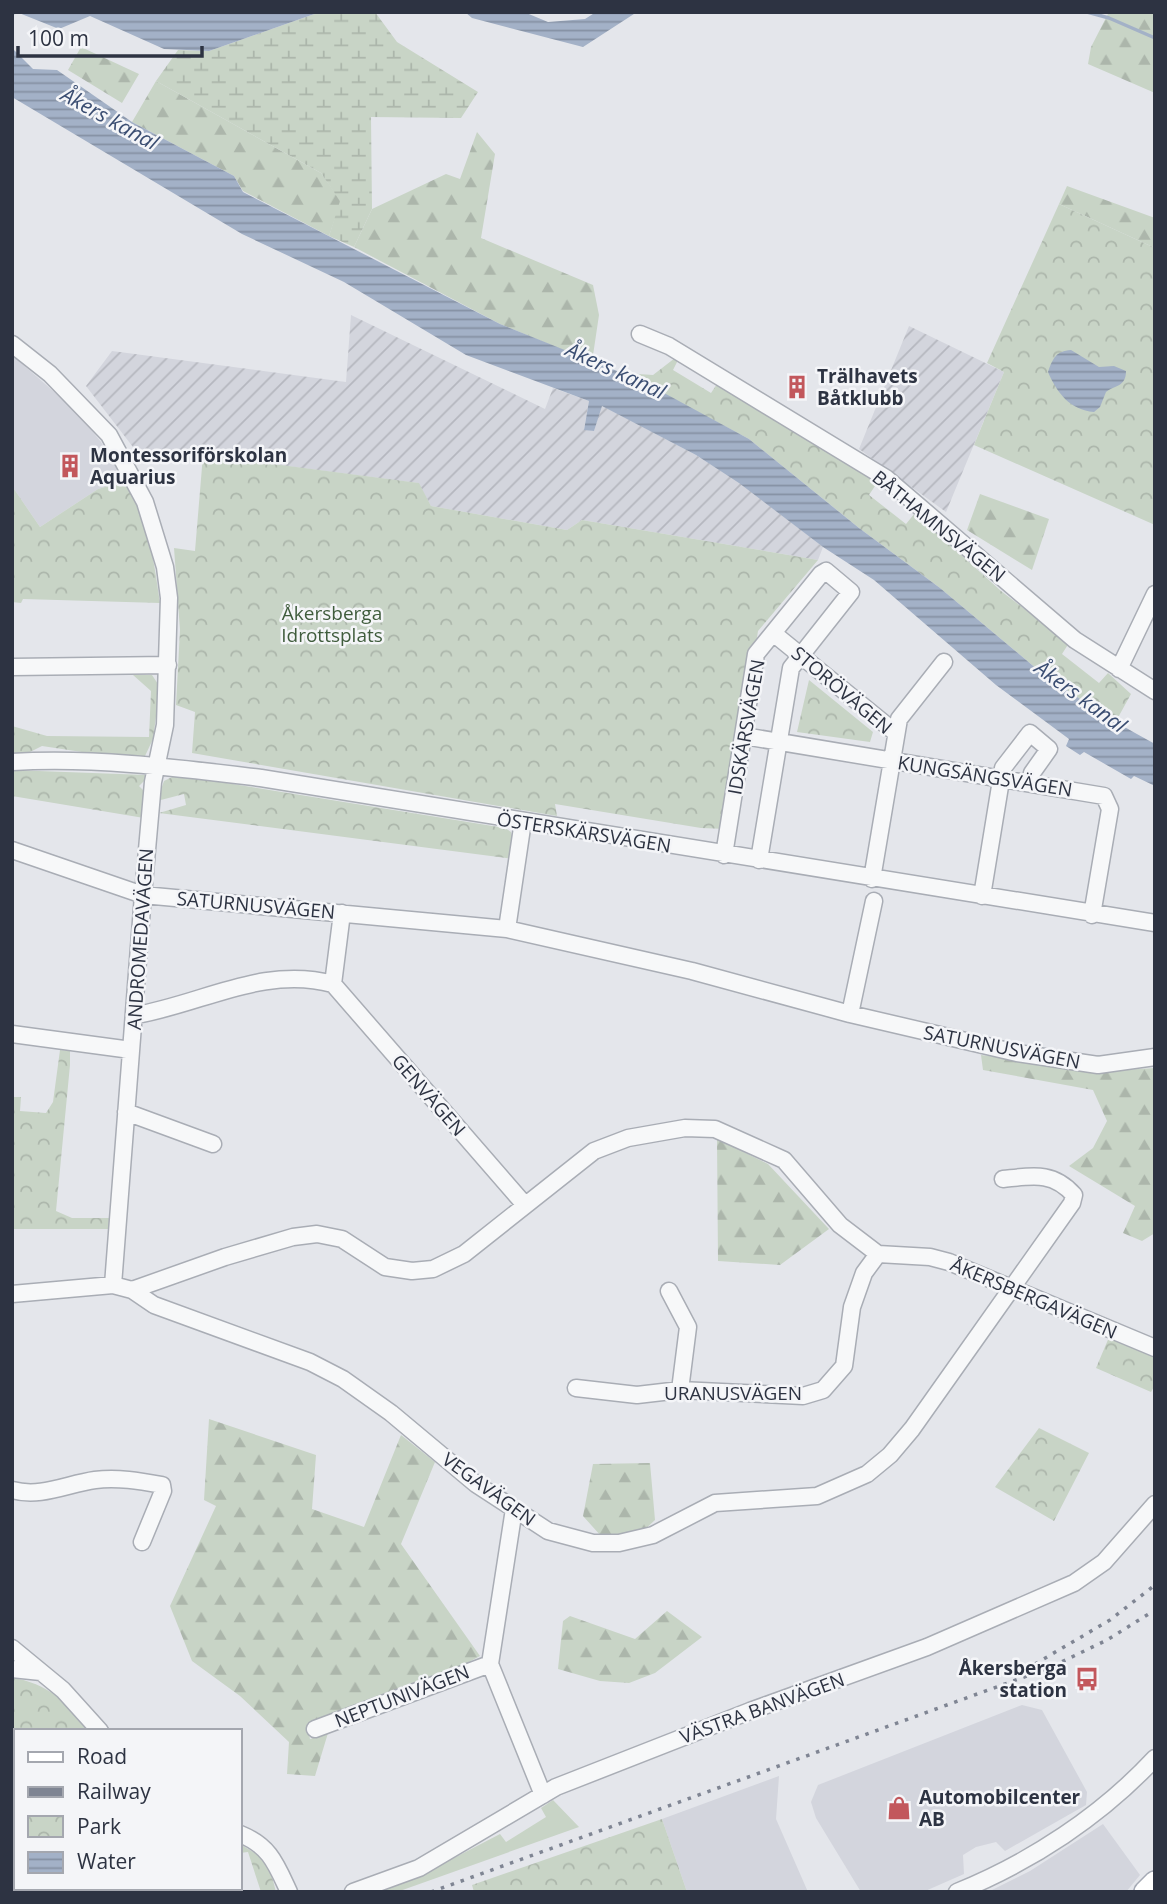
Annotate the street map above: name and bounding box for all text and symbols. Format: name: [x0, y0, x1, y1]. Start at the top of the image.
scale bar: [18, 14, 201, 58]
text: 100 m: [28, 24, 89, 52]
water label: Åkers kanal: [55, 79, 164, 156]
water label: Åkers kanal: [560, 334, 671, 406]
place label: Trälhavets Båtklubb: [817, 363, 918, 411]
building icon: Trälhavets Båtklubb: [783, 373, 811, 401]
place label: Montessoriförskolan Aquarius: [90, 442, 287, 490]
building icon: Montessoriförskolan Aquarius: [56, 452, 84, 480]
street label: BÅTHAMNSVÄGEN: [867, 464, 1011, 588]
park label: Åkersberga Idrottsplats: [281, 600, 383, 648]
street label: STORÖVÄGEN: [786, 640, 898, 740]
water label: Åkers kanal: [1028, 652, 1133, 739]
street label: IDSKÄRSVÄGEN: [721, 657, 771, 797]
street label: KUNGSÄNGSVÄGEN: [896, 749, 1074, 803]
street label: ÖSTERSKÄRSVÄGEN: [495, 805, 673, 859]
street label: ANDROMEDAVÄGEN: [121, 847, 159, 1031]
street label: SATURNUSVÄGEN: [176, 885, 336, 925]
street label: SATURNUSVÄGEN: [921, 1019, 1083, 1075]
street label: GENVÄGEN: [386, 1048, 472, 1142]
street label: ÅKERSBERGAVÄGEN: [947, 1251, 1121, 1345]
street label: URANUSVÄGEN: [664, 1380, 802, 1406]
street label: VEGAVÄGEN: [437, 1446, 541, 1532]
place label: Åkersberga station: [959, 1655, 1067, 1703]
street label: NEPTUNIVÄGEN: [331, 1658, 473, 1734]
bus stop icon: Åkersberga station: [1073, 1665, 1101, 1693]
street label: VÄSTRA BANVÄGEN: [676, 1666, 848, 1750]
legend: [14, 1729, 242, 1890]
text: Road: [77, 1742, 127, 1770]
text: Railway: [77, 1777, 151, 1805]
place label: Automobilcenter AB: [919, 1784, 1081, 1832]
shop icon: Automobilcenter AB: [885, 1794, 913, 1822]
text: Park: [77, 1812, 121, 1840]
text: Water: [77, 1847, 136, 1875]

